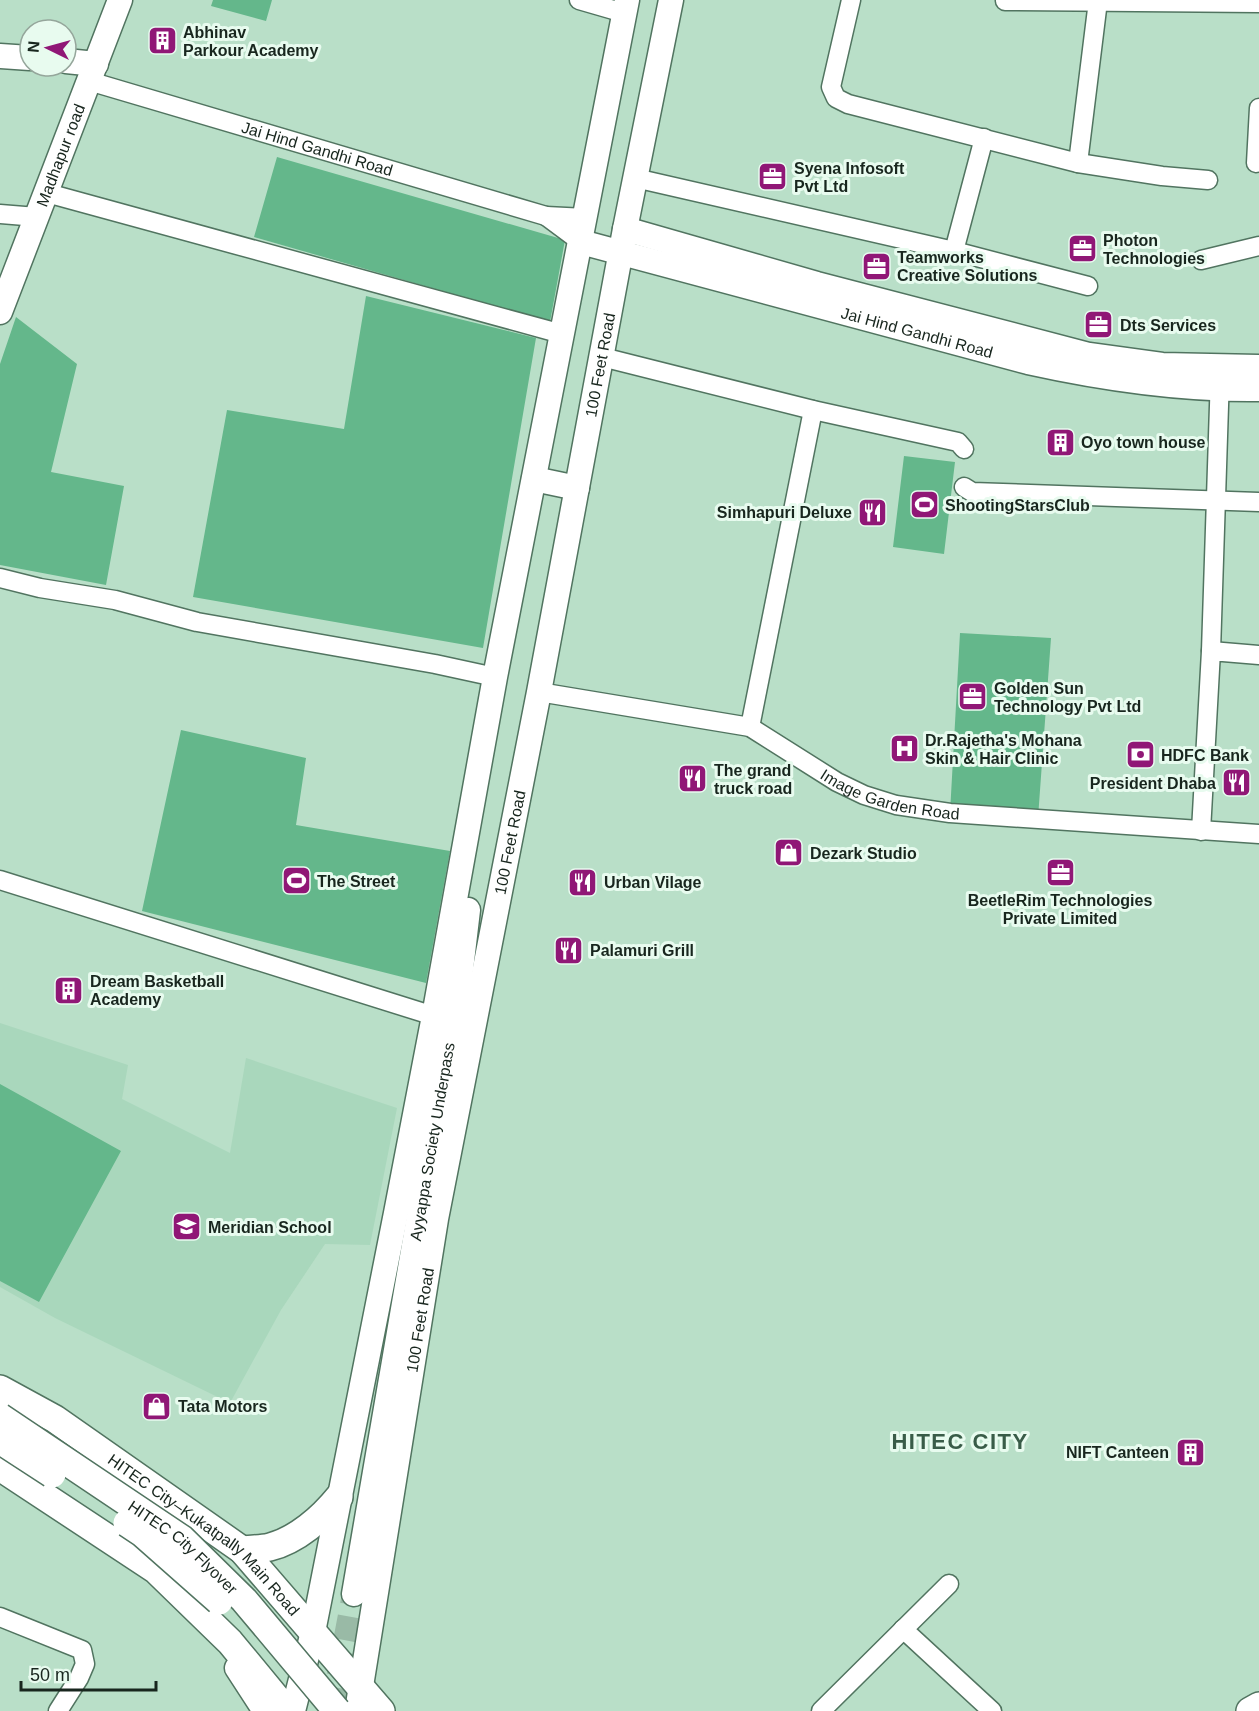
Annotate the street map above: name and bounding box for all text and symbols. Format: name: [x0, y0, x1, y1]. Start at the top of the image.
north arrow: [18, 18, 78, 78]
place label: Abhinav Parkour Academy: [183, 24, 319, 59]
building icon: Abhinav Parkour Academy: [146, 25, 178, 57]
text: N: [25, 40, 43, 53]
street label: Madhapur road: [33, 102, 88, 209]
street label: Jai Hind Gandhi Road: [240, 119, 395, 179]
place label: Syena Infosoft Pvt Ltd: [794, 160, 905, 195]
office icon: Syena Infosoft Pvt Ltd: [757, 161, 789, 193]
place label: Photon Technologies: [1103, 232, 1205, 267]
office icon: Photon Technologies: [1066, 233, 1098, 265]
place label: Teamworks Creative Solutions: [897, 249, 1038, 284]
office icon: Teamworks Creative Solutions: [860, 250, 892, 282]
street label: Jai Hind Gandhi Road: [839, 304, 995, 361]
office icon: Dts Services: [1083, 309, 1115, 341]
street label: 100 Feet Road: [582, 311, 618, 419]
place label: Dts Services: [1120, 317, 1216, 334]
building icon: Oyo town house: [1044, 426, 1076, 458]
place label: Oyo town house: [1081, 434, 1206, 451]
sports icon: ShootingStarsClub: [908, 489, 940, 521]
restaurant icon: Simhapuri Deluxe: [857, 496, 889, 528]
place label: ShootingStarsClub: [945, 497, 1090, 514]
place label: Simhapuri Deluxe: [717, 504, 852, 521]
place label: Golden Sun Technology Pvt Ltd: [994, 680, 1141, 715]
office icon: Golden Sun Technology Pvt Ltd: [957, 681, 989, 713]
place label: Dr.Rajetha's Mohana Skin & Hair Clinic: [925, 732, 1082, 767]
hospital icon: Dr.Rajetha's Mohana Skin & Hair Clinic: [888, 733, 920, 765]
bank icon: HDFC Bank: [1124, 739, 1156, 771]
place label: HDFC Bank: [1161, 747, 1249, 764]
place label: The grand truck road: [714, 762, 792, 797]
restaurant icon: The grand truck road: [677, 763, 709, 795]
street label: Image Garden Road: [818, 766, 960, 823]
restaurant icon: President Dhaba: [1221, 767, 1253, 799]
place label: President Dhaba: [1090, 775, 1216, 792]
street label: 100 Feet Road: [492, 789, 529, 896]
shop icon: Dezark Studio: [773, 837, 805, 869]
place label: Dezark Studio: [810, 845, 917, 862]
office icon: BeetleRim Technologies Private Limited: [1044, 856, 1076, 888]
sports icon: The Street: [280, 865, 312, 897]
restaurant icon: Urban Vilage: [567, 866, 599, 898]
place label: The Street: [317, 873, 396, 890]
place label: Urban Vilage: [604, 874, 702, 891]
place label: BeetleRim Technologies Private Limited: [968, 892, 1152, 927]
restaurant icon: Palamuri Grill: [553, 934, 585, 966]
place label: Palamuri Grill: [590, 942, 694, 959]
place label: Dream Basketball Academy: [90, 973, 224, 1008]
building icon: Dream Basketball Academy: [53, 974, 85, 1006]
street label: Ayyappa Society Underpass: [407, 1041, 458, 1242]
school or university icon: Meridian School: [171, 1211, 203, 1243]
place label: Meridian School: [208, 1219, 332, 1236]
street label: 100 Feet Road: [403, 1266, 437, 1374]
shop icon: Tata Motors: [141, 1390, 173, 1422]
place label: Tata Motors: [178, 1398, 268, 1415]
district label: HITEC CITY: [891, 1429, 1029, 1454]
building icon: NIFT Canteen: [1174, 1436, 1206, 1468]
place label: NIFT Canteen: [1066, 1444, 1169, 1461]
street label: HITEC City–Kukatpally Main Road: [105, 1451, 303, 1619]
street label: HITEC City Flyover: [125, 1497, 241, 1598]
scale bar: [21, 1654, 156, 1692]
text: 50 m: [30, 1665, 70, 1685]

